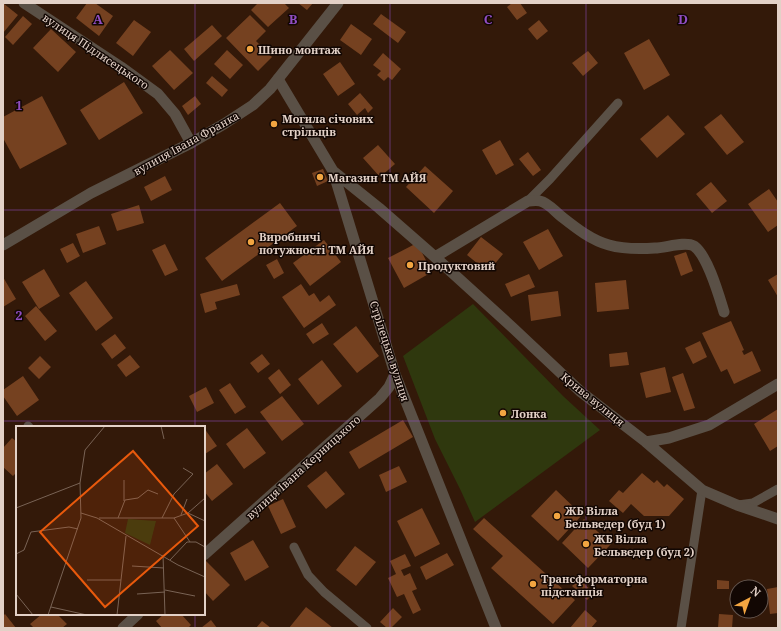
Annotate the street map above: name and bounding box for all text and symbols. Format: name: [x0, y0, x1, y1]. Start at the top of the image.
street label: вулиця Підлисецького: [40, 10, 152, 92]
text: A: [93, 10, 103, 28]
text: B: [289, 10, 298, 28]
text: C: [484, 10, 493, 28]
text: D: [678, 10, 688, 28]
place label: Шино монтаж: [258, 42, 341, 57]
marker: Шино монтаж: [245, 44, 255, 54]
text: 1: [15, 96, 23, 114]
street label: вулиця Івана Франка: [130, 108, 242, 178]
place label: Могила січових стрільців: [282, 111, 374, 139]
marker: Могила січових стрільців: [269, 119, 279, 129]
place label: Магазин ТМ АЙЯ: [328, 170, 427, 185]
marker: Магазин ТМ АЙЯ: [315, 172, 325, 182]
place label: Виробничі потужності ТМ АЙЯ: [259, 229, 374, 257]
marker: Виробничі потужності ТМ АЙЯ: [246, 237, 256, 247]
place label: Продуктовий: [418, 258, 496, 273]
marker: Продуктовий: [405, 260, 415, 270]
street label: Стрілецька вулиця: [367, 299, 413, 403]
text: 2: [15, 306, 23, 324]
street label: Крива вулиця: [558, 369, 628, 429]
place label: Лонка: [511, 406, 547, 421]
marker: Лонка: [498, 408, 508, 418]
street label: вулиця Івана Керницького: [243, 412, 363, 522]
inset map: [16, 426, 205, 615]
place label: ЖБ Вілла Бельведер (буд 1): [565, 503, 665, 531]
marker: ЖБ Вілла Бельведер (буд 1): [552, 511, 562, 521]
place label: ЖБ Вілла Бельведер (буд 2): [594, 531, 694, 559]
marker: ЖБ Вілла Бельведер (буд 2): [581, 539, 591, 549]
place label: Трансформаторна підстанція: [541, 571, 648, 599]
marker: Трансформаторна підстанція: [528, 579, 538, 589]
north arrow: [729, 579, 769, 619]
text: N: [748, 583, 764, 600]

